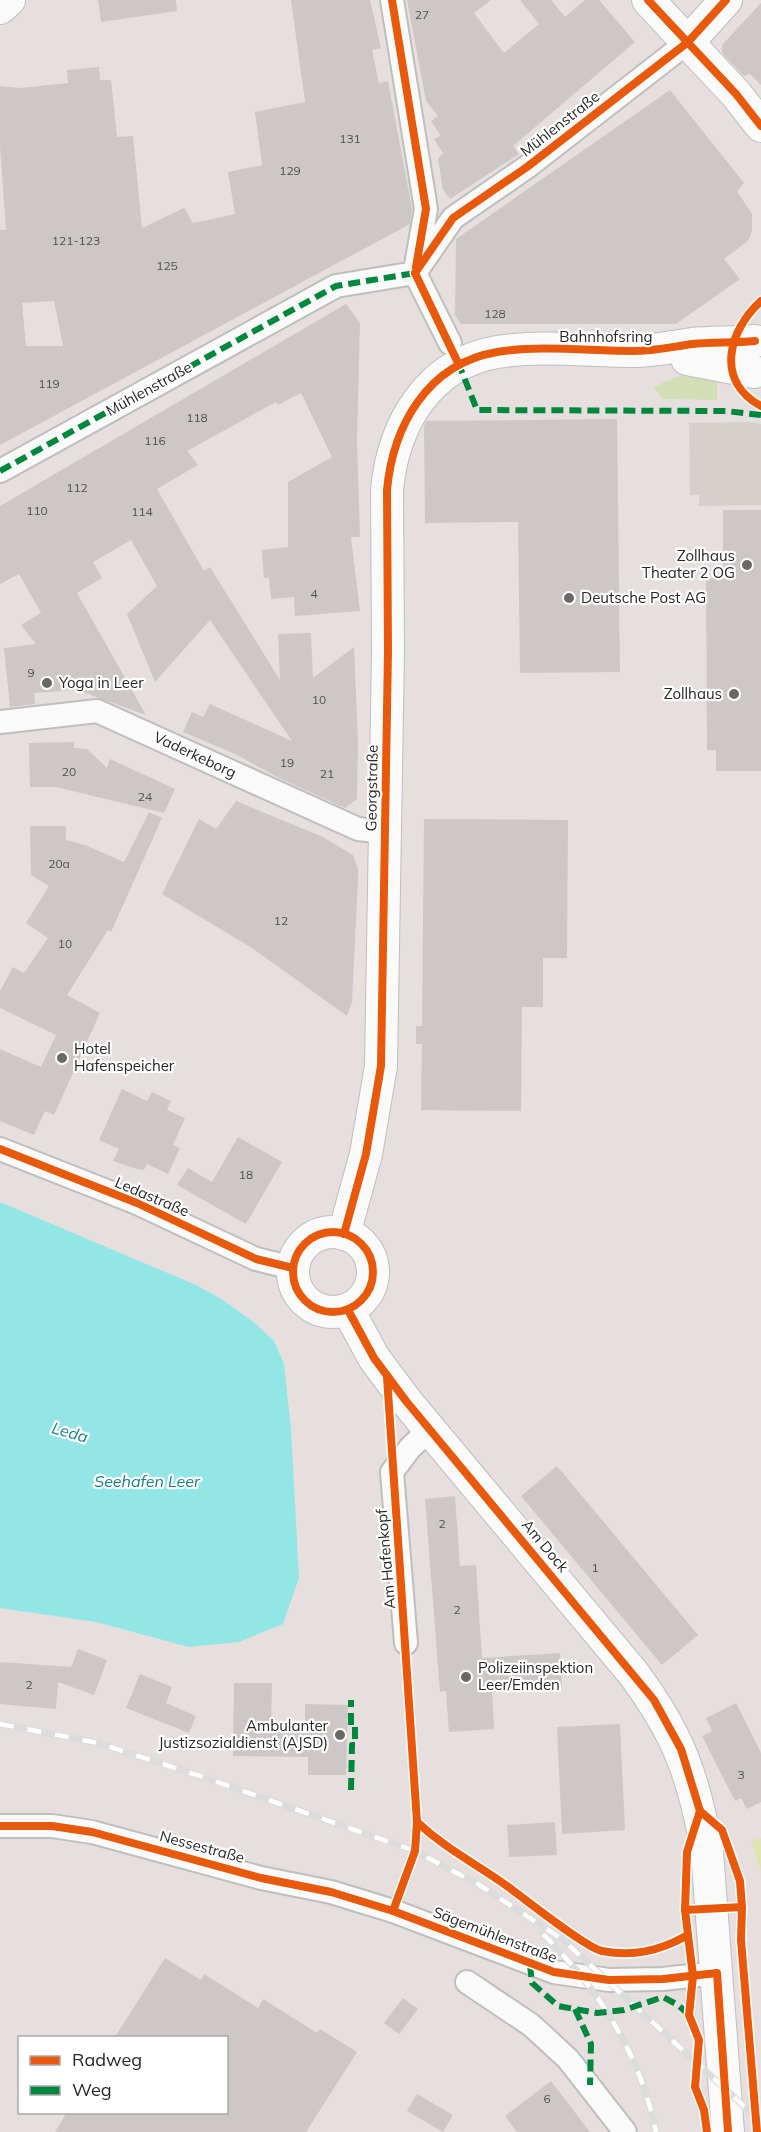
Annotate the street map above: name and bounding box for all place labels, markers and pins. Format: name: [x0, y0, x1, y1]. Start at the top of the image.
place label: Zollhaus Theater 2 OG: [642, 546, 735, 582]
marker: Zollhaus Theater 2 OG: [740, 558, 754, 572]
place label: Deutsche Post AG: [581, 588, 706, 607]
marker: Deutsche Post AG: [562, 591, 576, 605]
place label: Yoga in Leer: [58, 673, 144, 692]
marker: Yoga in Leer: [40, 676, 54, 690]
place label: Zollhaus: [664, 684, 722, 703]
marker: Zollhaus: [727, 687, 741, 701]
place label: Hotel Hafenspeicher: [74, 1039, 175, 1075]
marker: Hotel Hafenspeicher: [55, 1051, 69, 1065]
place label: Polizeiinspektion Leer/Emden: [478, 1658, 593, 1694]
marker: Polizeiinspektion Leer/Emden: [459, 1670, 473, 1684]
place label: Ambulanter Justizsozialdienst (AJSD): [158, 1716, 329, 1752]
marker: Ambulanter Justizsozialdienst (AJSD): [333, 1728, 347, 1742]

